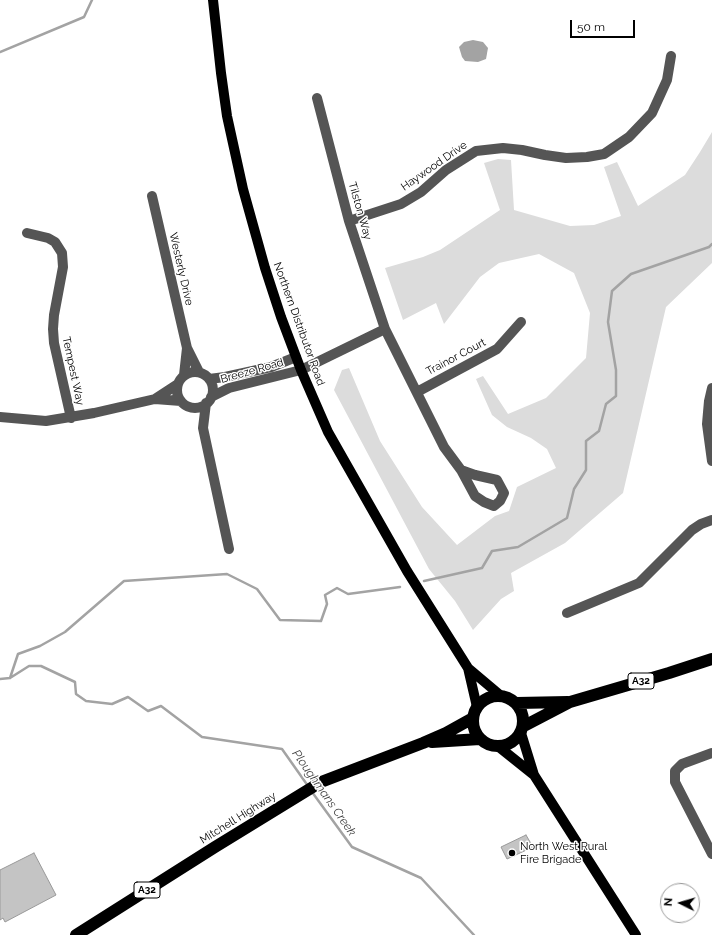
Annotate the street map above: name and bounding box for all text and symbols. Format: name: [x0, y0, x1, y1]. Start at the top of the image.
scale bar: [572, 12, 637, 38]
text: 50 m: [577, 20, 605, 34]
street label: Haywood Drive: [398, 138, 470, 194]
street label: Tilston Way: [345, 181, 375, 241]
street label: Westerly Drive: [166, 231, 196, 307]
street label: Northern Distributor Road: [270, 260, 328, 388]
street label: Tempest Way: [59, 335, 87, 407]
street label: Trainor Court: [424, 336, 488, 378]
street label: Breeze Road: [219, 356, 285, 386]
road number: A32: [628, 673, 654, 689]
water label: Ploughmans Creek: [289, 747, 359, 839]
street label: Mitchell Highway: [197, 789, 279, 847]
place label: North West Rural Fire Brigade: [520, 840, 607, 866]
marker: North West Rural Fire Brigade: [507, 848, 517, 858]
road number: A32: [134, 882, 160, 898]
north arrow: [660, 883, 700, 923]
text: N: [662, 897, 675, 907]

